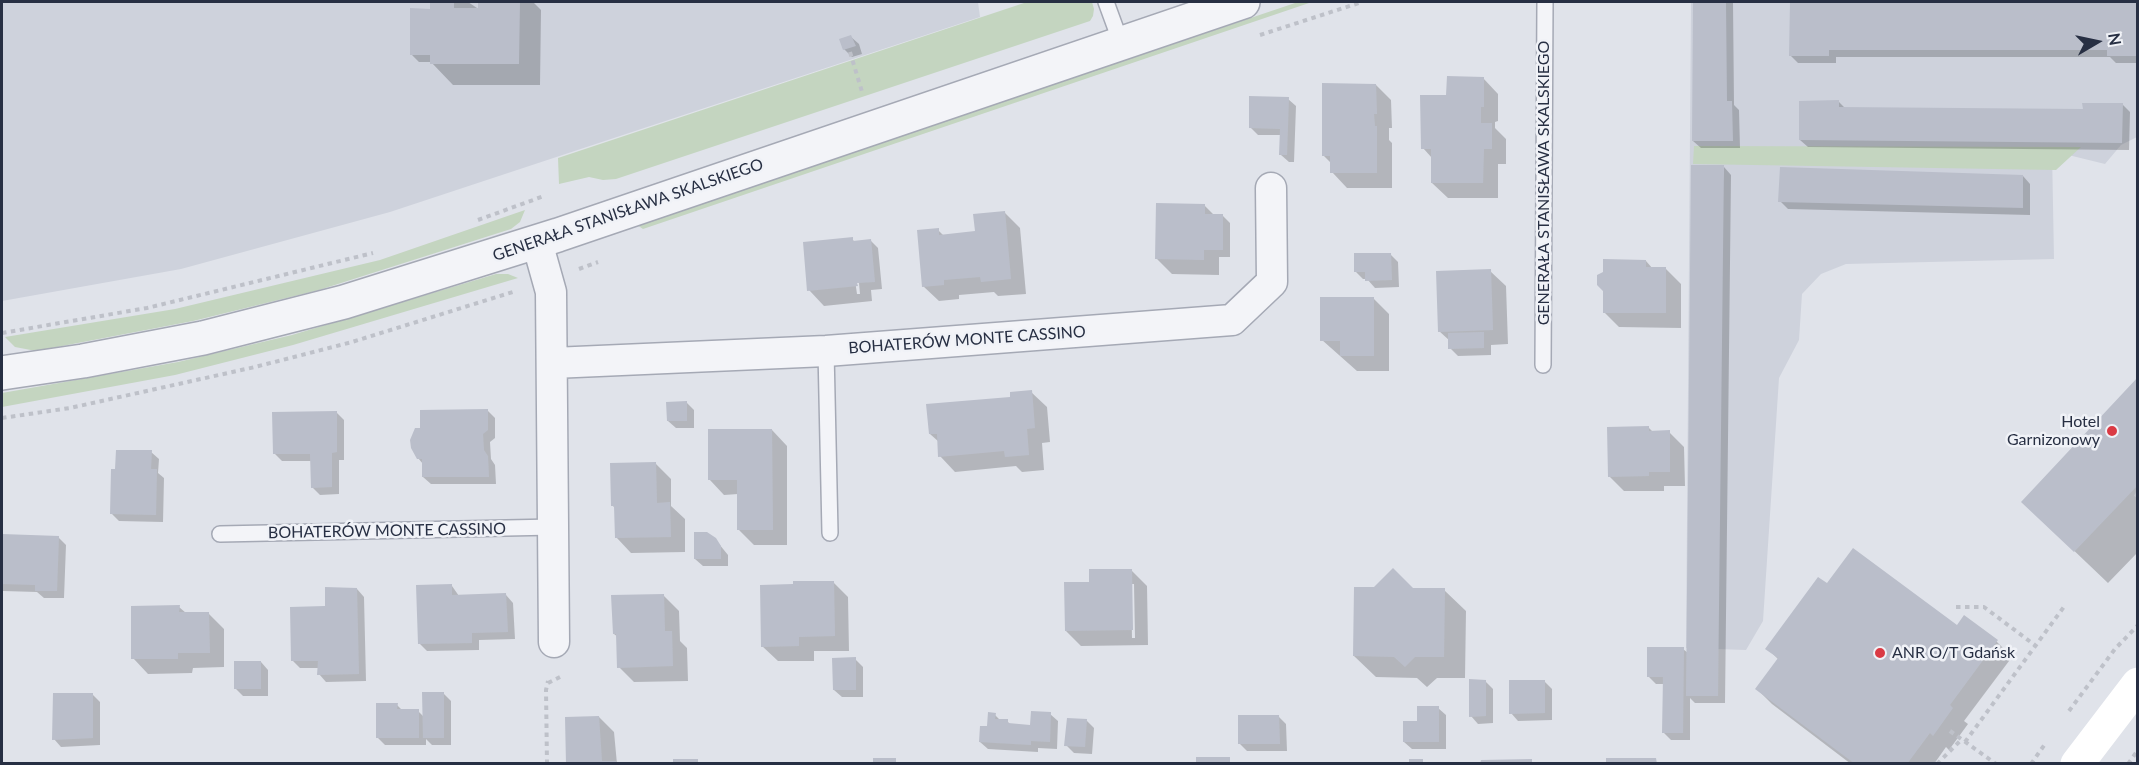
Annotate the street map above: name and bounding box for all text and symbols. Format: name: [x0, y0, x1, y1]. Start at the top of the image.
north arrow: [2067, 12, 2127, 72]
text: N: [2105, 32, 2126, 47]
street label: GENERAŁA STANISŁAWA SKALSKIEGO: [1534, 41, 1554, 325]
street label: GENERAŁA STANISŁAWA SKALSKIEGO: [490, 155, 766, 265]
street label: BOHATERÓW MONTE CASSINO: [848, 322, 1086, 358]
place label: Hotel Garnizonowy: [2007, 412, 2100, 450]
marker: Hotel Garnizonowy: [2105, 424, 2119, 438]
street label: BOHATERÓW MONTE CASSINO: [268, 519, 506, 543]
place label: ANR O/T Gdańsk: [1892, 643, 2015, 663]
marker: ANR O/T Gdańsk: [1873, 646, 1887, 660]

